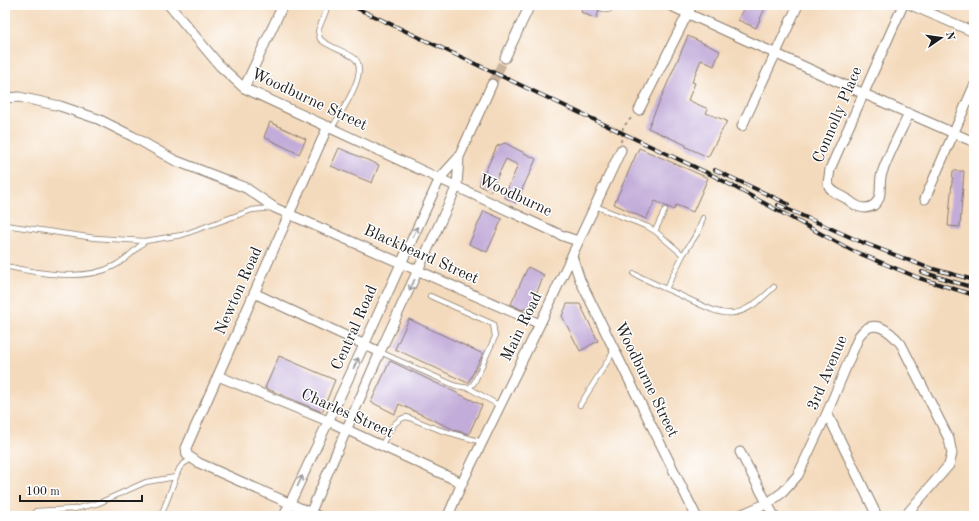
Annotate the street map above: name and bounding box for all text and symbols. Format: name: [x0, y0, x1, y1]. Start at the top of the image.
north arrow: [921, 18, 961, 58]
text: N: [943, 31, 956, 42]
street label: Connolly Place: [811, 65, 865, 165]
street label: Woodburne Street: [249, 66, 370, 134]
street label: Woodburne: [476, 172, 554, 220]
street label: Blackbeard Street: [361, 223, 481, 288]
one-way arrow: [412, 226, 419, 238]
street label: Newton Road: [212, 245, 266, 337]
one-way arrow: [408, 278, 415, 290]
street label: Central Road: [329, 283, 381, 373]
street label: Main Road: [499, 290, 545, 364]
street label: Woodburne Street: [611, 320, 681, 440]
street label: 3rd Avenue: [805, 333, 851, 413]
one-way arrow: [353, 357, 360, 369]
street label: Charles Street: [298, 386, 396, 442]
one-way arrow: [297, 475, 304, 487]
scale bar: [20, 477, 142, 503]
text: 100 m: [26, 486, 60, 498]

